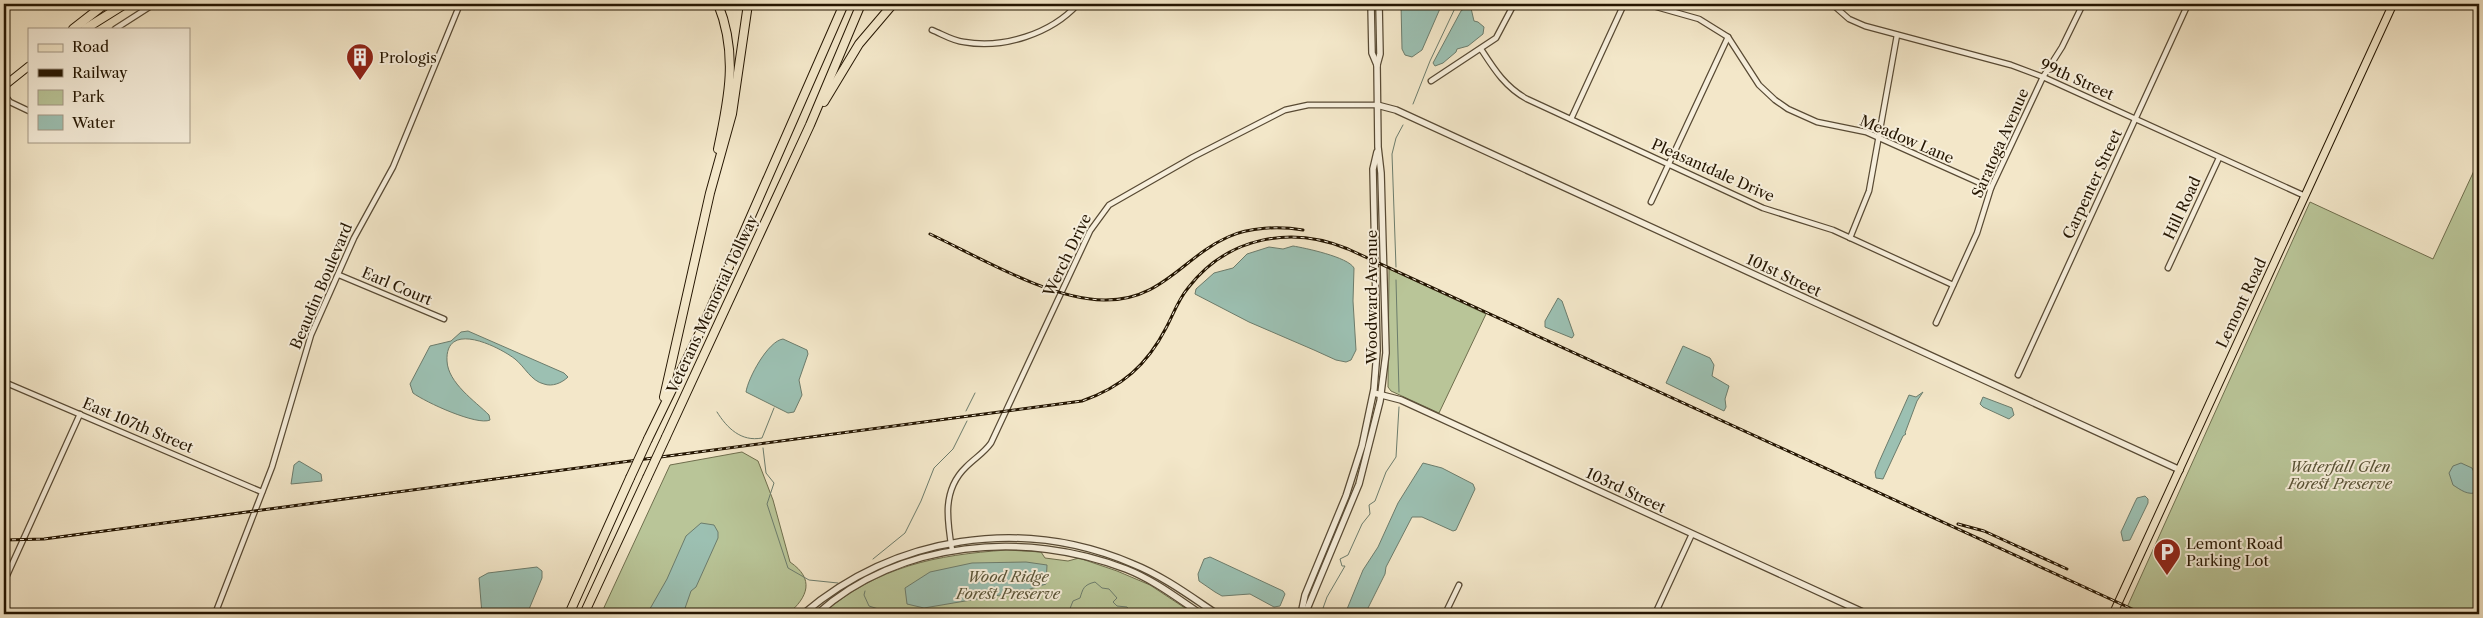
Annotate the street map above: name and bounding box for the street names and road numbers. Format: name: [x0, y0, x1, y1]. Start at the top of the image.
street label: 99th Street: [2037, 54, 2117, 104]
street label: Saratoga Avenue: [1967, 85, 2033, 201]
street label: Meadow Lane: [1857, 111, 1957, 167]
street label: Carpenter Street: [2058, 125, 2126, 242]
street label: Pleasantdale Drive: [1649, 134, 1777, 206]
street label: Hill Road: [2159, 173, 2205, 243]
street label: Werch Drive: [1038, 210, 1095, 300]
street label: Veterans Memorial Tollway: [662, 211, 762, 397]
street label: Beaudin Boulevard: [286, 220, 356, 352]
street label: Woodward Avenue: [1362, 230, 1381, 365]
street label: 101st Street: [1744, 249, 1825, 301]
street label: Lemont Road: [2212, 255, 2270, 351]
street label: Earl Court: [359, 263, 436, 310]
street label: East 107th Street: [80, 393, 197, 457]
street label: 103rd Street: [1583, 463, 1670, 517]

